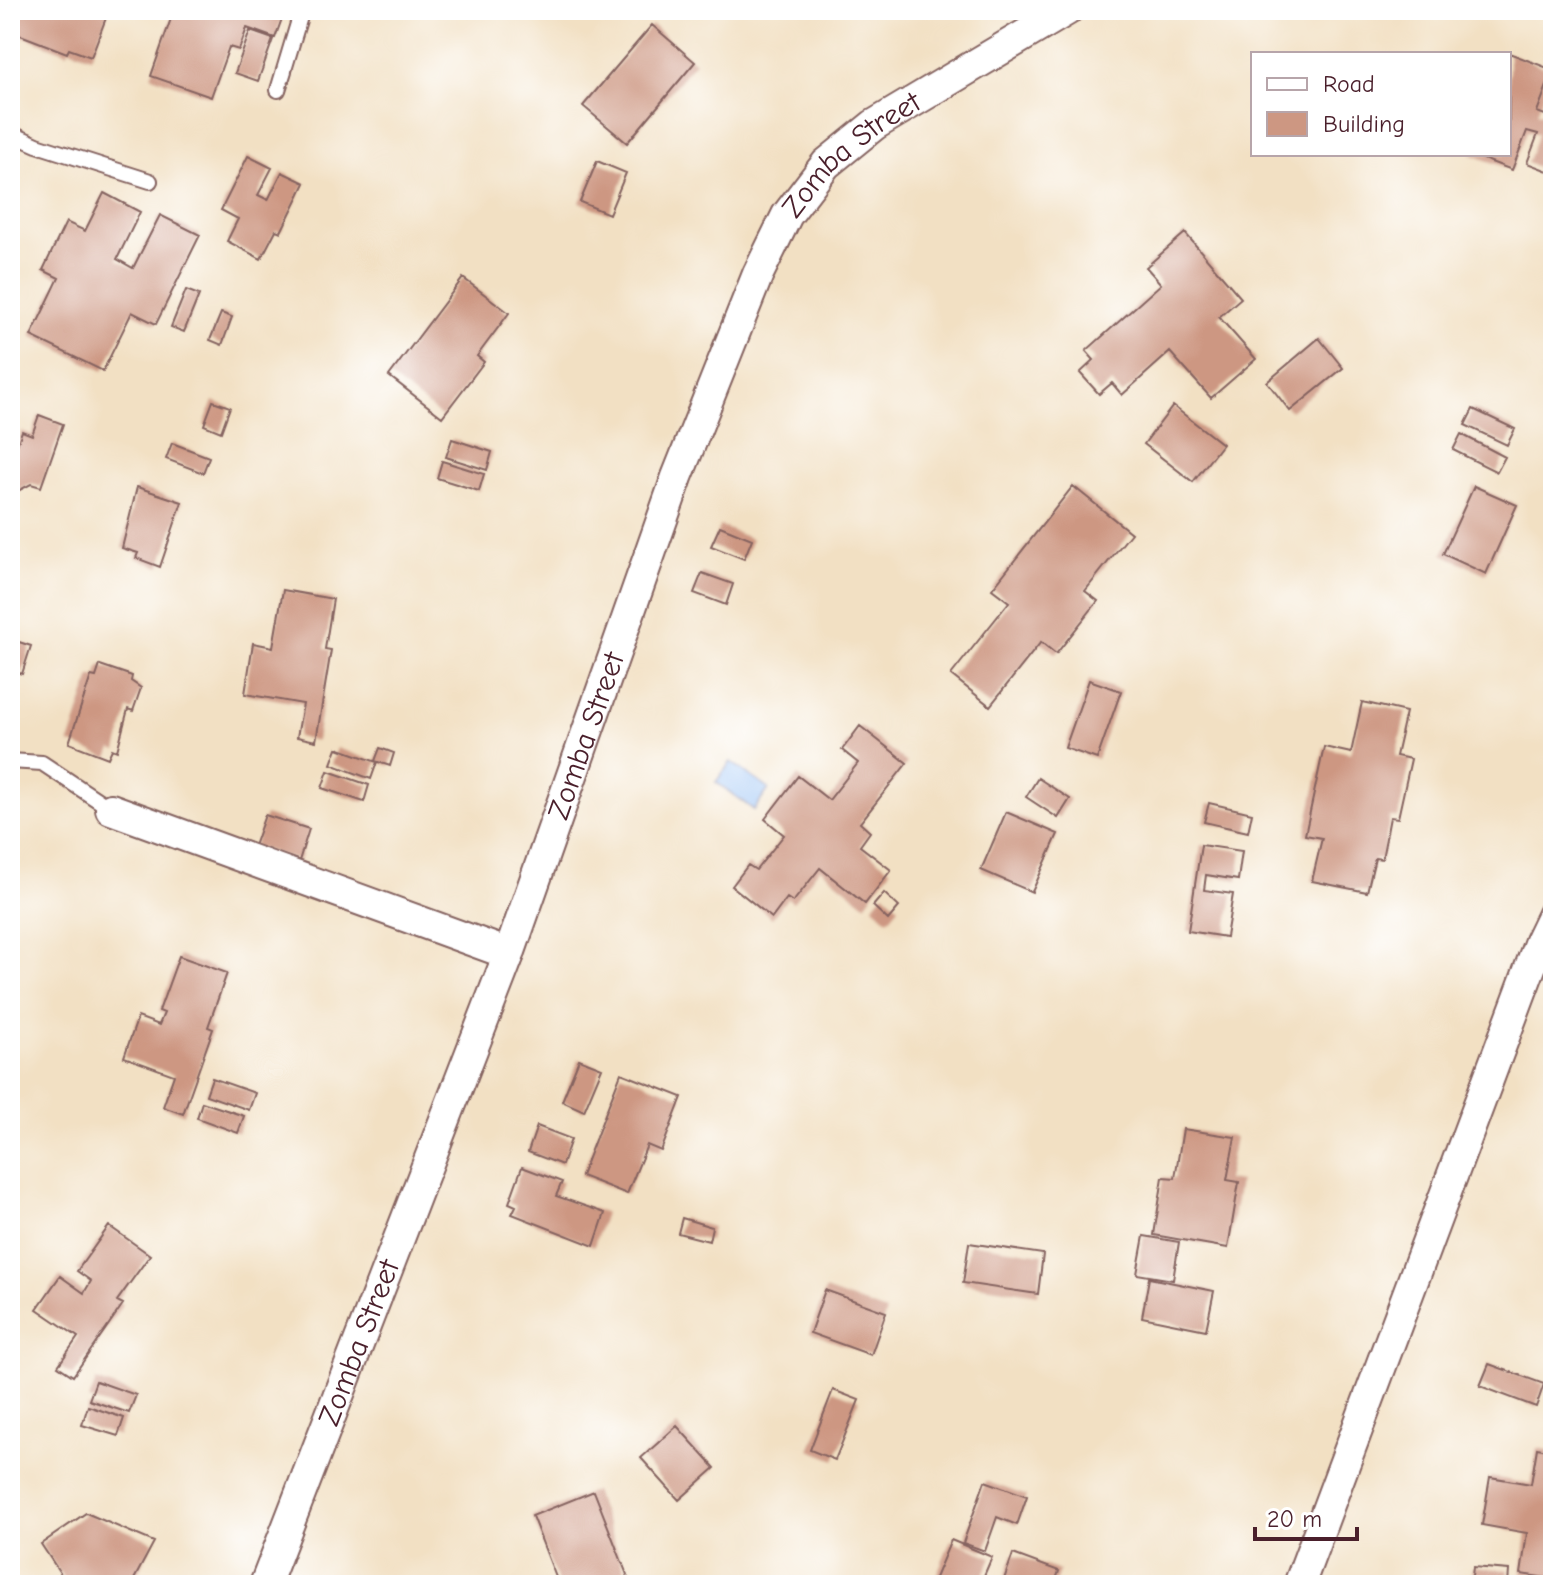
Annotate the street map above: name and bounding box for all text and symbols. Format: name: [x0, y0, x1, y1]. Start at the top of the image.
legend: [1251, 52, 1511, 156]
text: Road: [1323, 70, 1375, 98]
street label: Zomba Street: [774, 83, 928, 224]
text: Building: [1323, 110, 1405, 138]
street label: Zomba Street: [540, 646, 632, 824]
street label: Zomba Street: [311, 1253, 407, 1430]
scale bar: [1255, 1491, 1357, 1541]
text: 20 m: [1267, 1505, 1322, 1533]

